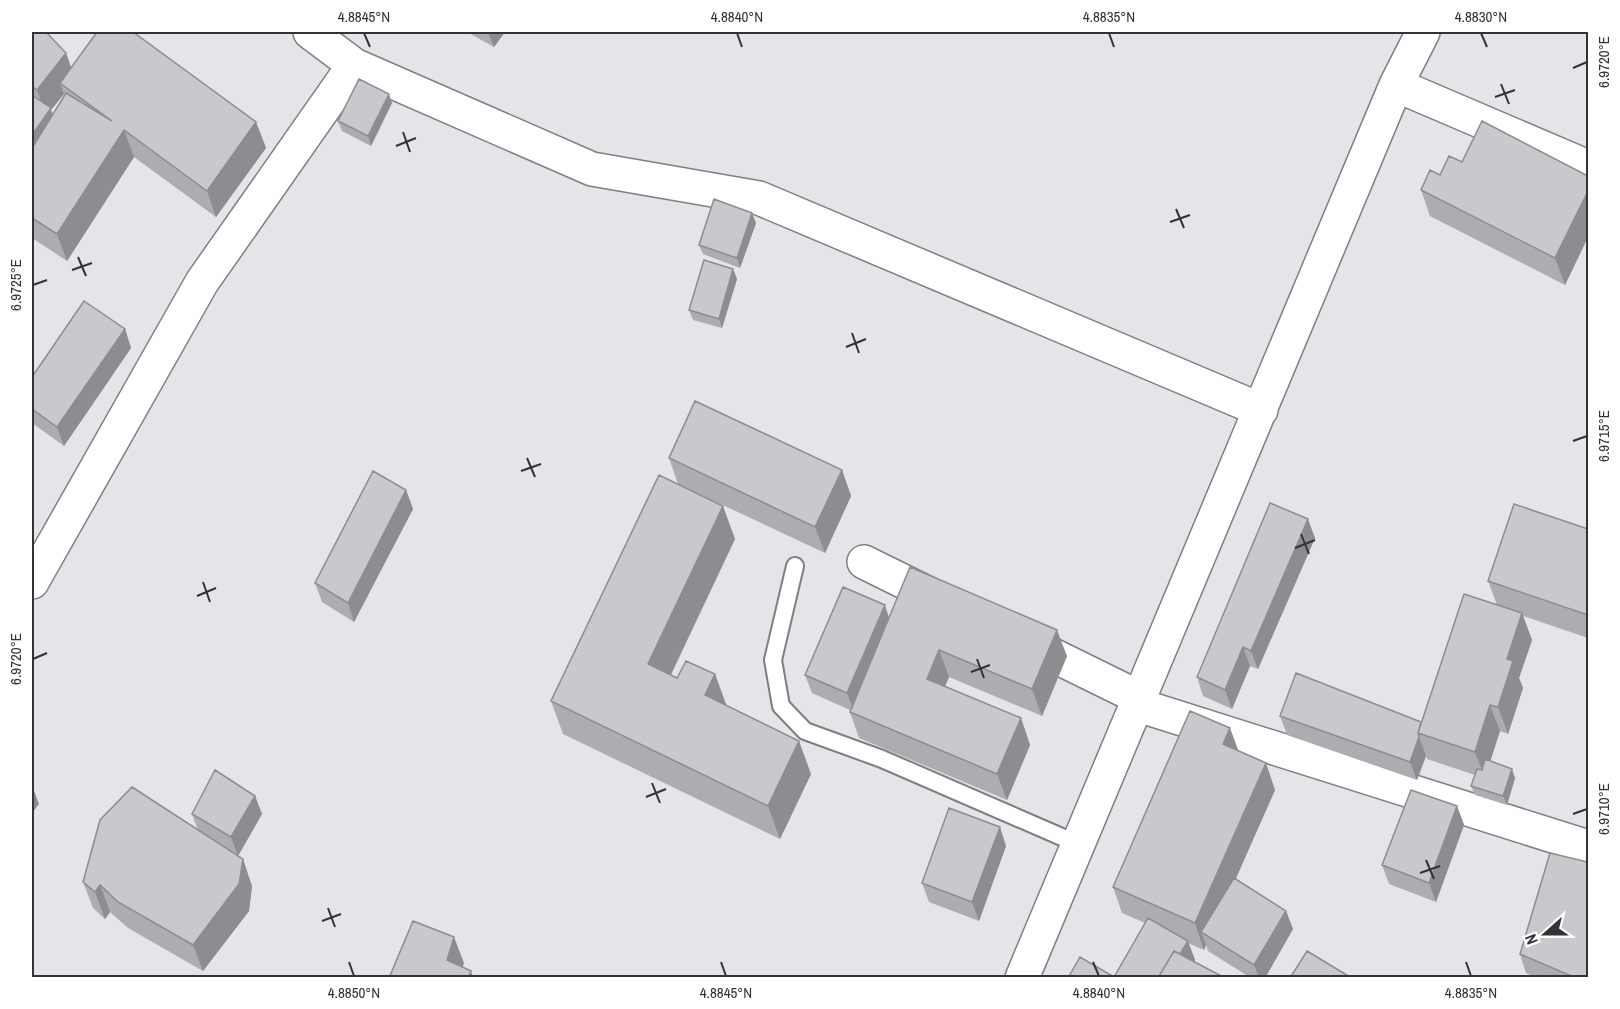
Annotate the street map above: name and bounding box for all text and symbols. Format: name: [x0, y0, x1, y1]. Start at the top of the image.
text: 4.8845°N: [338, 6, 390, 27]
text: 4.8840°N: [711, 6, 763, 27]
text: 4.8835°N: [1083, 6, 1135, 27]
text: 4.8830°N: [1455, 6, 1507, 27]
text: 6.9720°E: [1593, 36, 1614, 88]
text: 6.9725°E: [5, 259, 26, 311]
text: 6.9715°E: [1593, 410, 1614, 462]
text: 6.9720°E: [5, 633, 26, 685]
text: 6.9710°E: [1593, 783, 1614, 835]
north arrow: [1515, 904, 1575, 964]
text: N: [1519, 931, 1543, 948]
text: 4.8850°N: [328, 982, 380, 1003]
text: 4.8845°N: [700, 982, 752, 1003]
text: 4.8840°N: [1073, 982, 1125, 1003]
text: 4.8835°N: [1445, 982, 1497, 1003]

